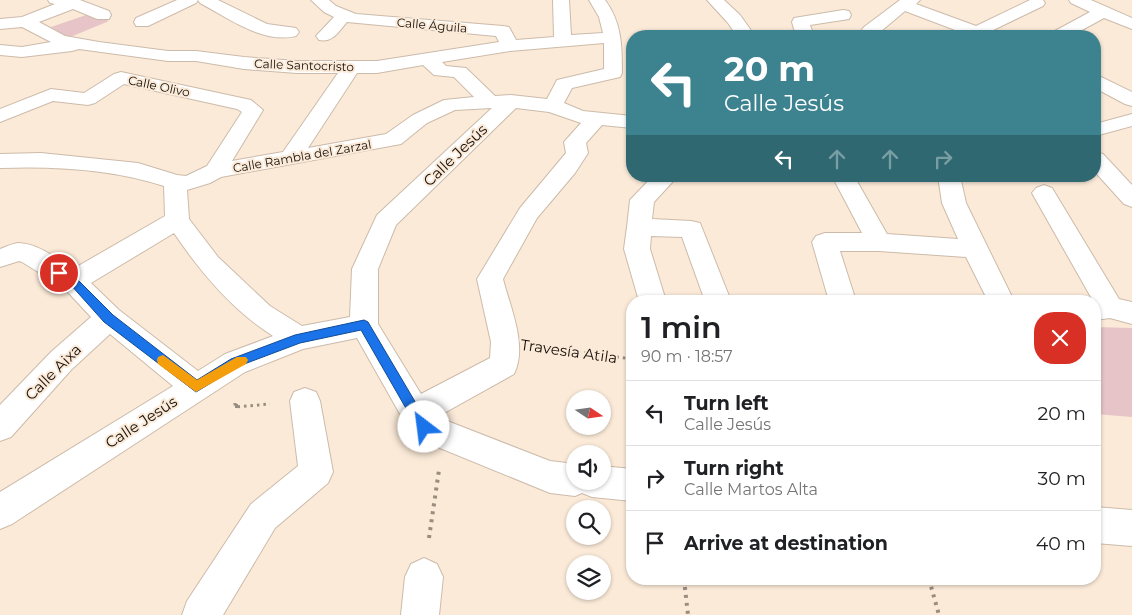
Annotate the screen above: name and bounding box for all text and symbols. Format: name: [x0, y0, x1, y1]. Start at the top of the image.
street label: Calle Águila: [396, 14, 468, 36]
text: 20 m: [724, 47, 815, 90]
icon: left: [641, 50, 706, 115]
street label: Calle Santocristo: [254, 56, 354, 74]
street label: Calle Olivo: [127, 72, 191, 100]
text: Calle Jesús: [724, 90, 844, 117]
street label: Calle Jesús: [419, 120, 491, 190]
street label: Calle Rambla del Zarzal: [232, 136, 372, 176]
icon: left: [770, 145, 798, 173]
icon: ahead: [823, 145, 851, 173]
icon: ahead: [876, 145, 904, 173]
icon: right: [929, 145, 957, 173]
pin: [38, 252, 80, 294]
icon: arrive: [45, 259, 73, 287]
text: 1 min: [641, 309, 722, 346]
button: close: [1034, 312, 1086, 364]
street label: Travesía Atila: [519, 335, 619, 367]
street label: Calle Aixa: [21, 340, 85, 404]
text: 90 m · 18:57: [641, 347, 733, 366]
north arrow: [566, 390, 611, 435]
map controls: [566, 390, 611, 600]
street label: Calle Jesús: [102, 392, 180, 452]
text: Turn left: [684, 392, 769, 415]
icon: left: [641, 399, 669, 427]
position arrow: [397, 400, 449, 452]
text: 20 m: [1038, 402, 1086, 425]
text: Calle Jesús: [684, 415, 771, 434]
button: sound: [566, 445, 611, 490]
text: Turn right: [684, 457, 784, 480]
icon: right: [641, 464, 669, 492]
text: 30 m: [1038, 467, 1086, 490]
text: Calle Martos Alta: [684, 480, 818, 499]
button: search: [566, 500, 611, 545]
icon: arrive: [641, 529, 669, 557]
text: Arrive at destination: [684, 532, 888, 555]
text: 40 m: [1036, 532, 1086, 555]
button: layers: [566, 555, 611, 600]

